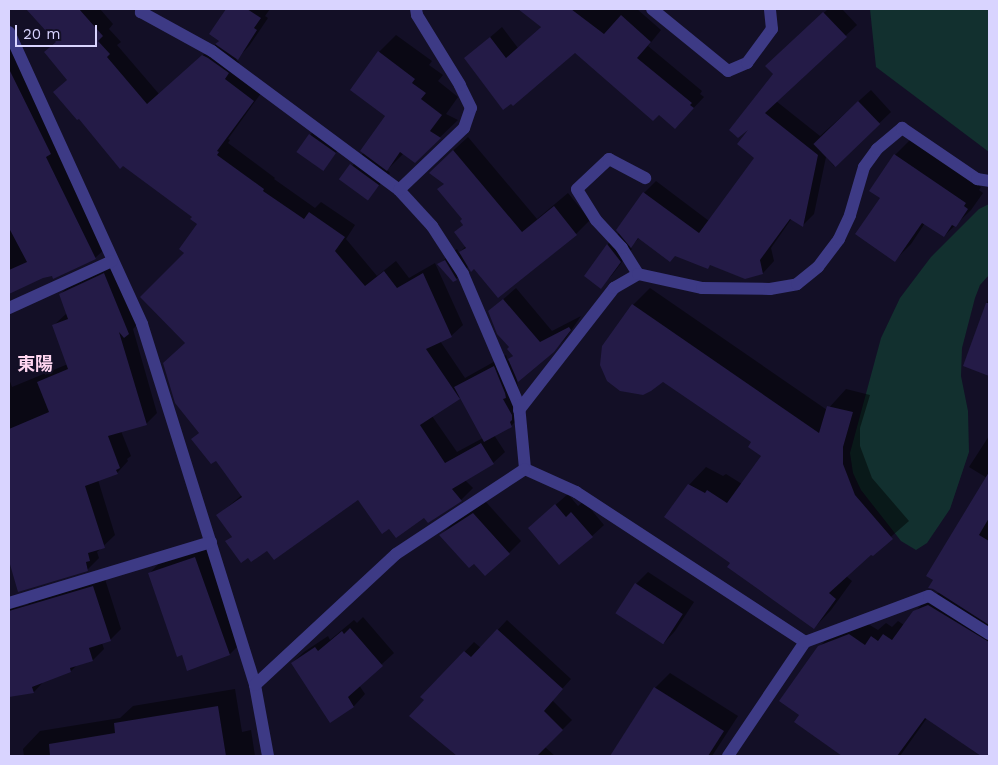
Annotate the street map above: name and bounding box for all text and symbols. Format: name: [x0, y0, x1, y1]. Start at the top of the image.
scale bar: [18, 15, 100, 47]
text: 20 m: [23, 25, 61, 43]
district label: 東陽: [17, 353, 53, 375]

